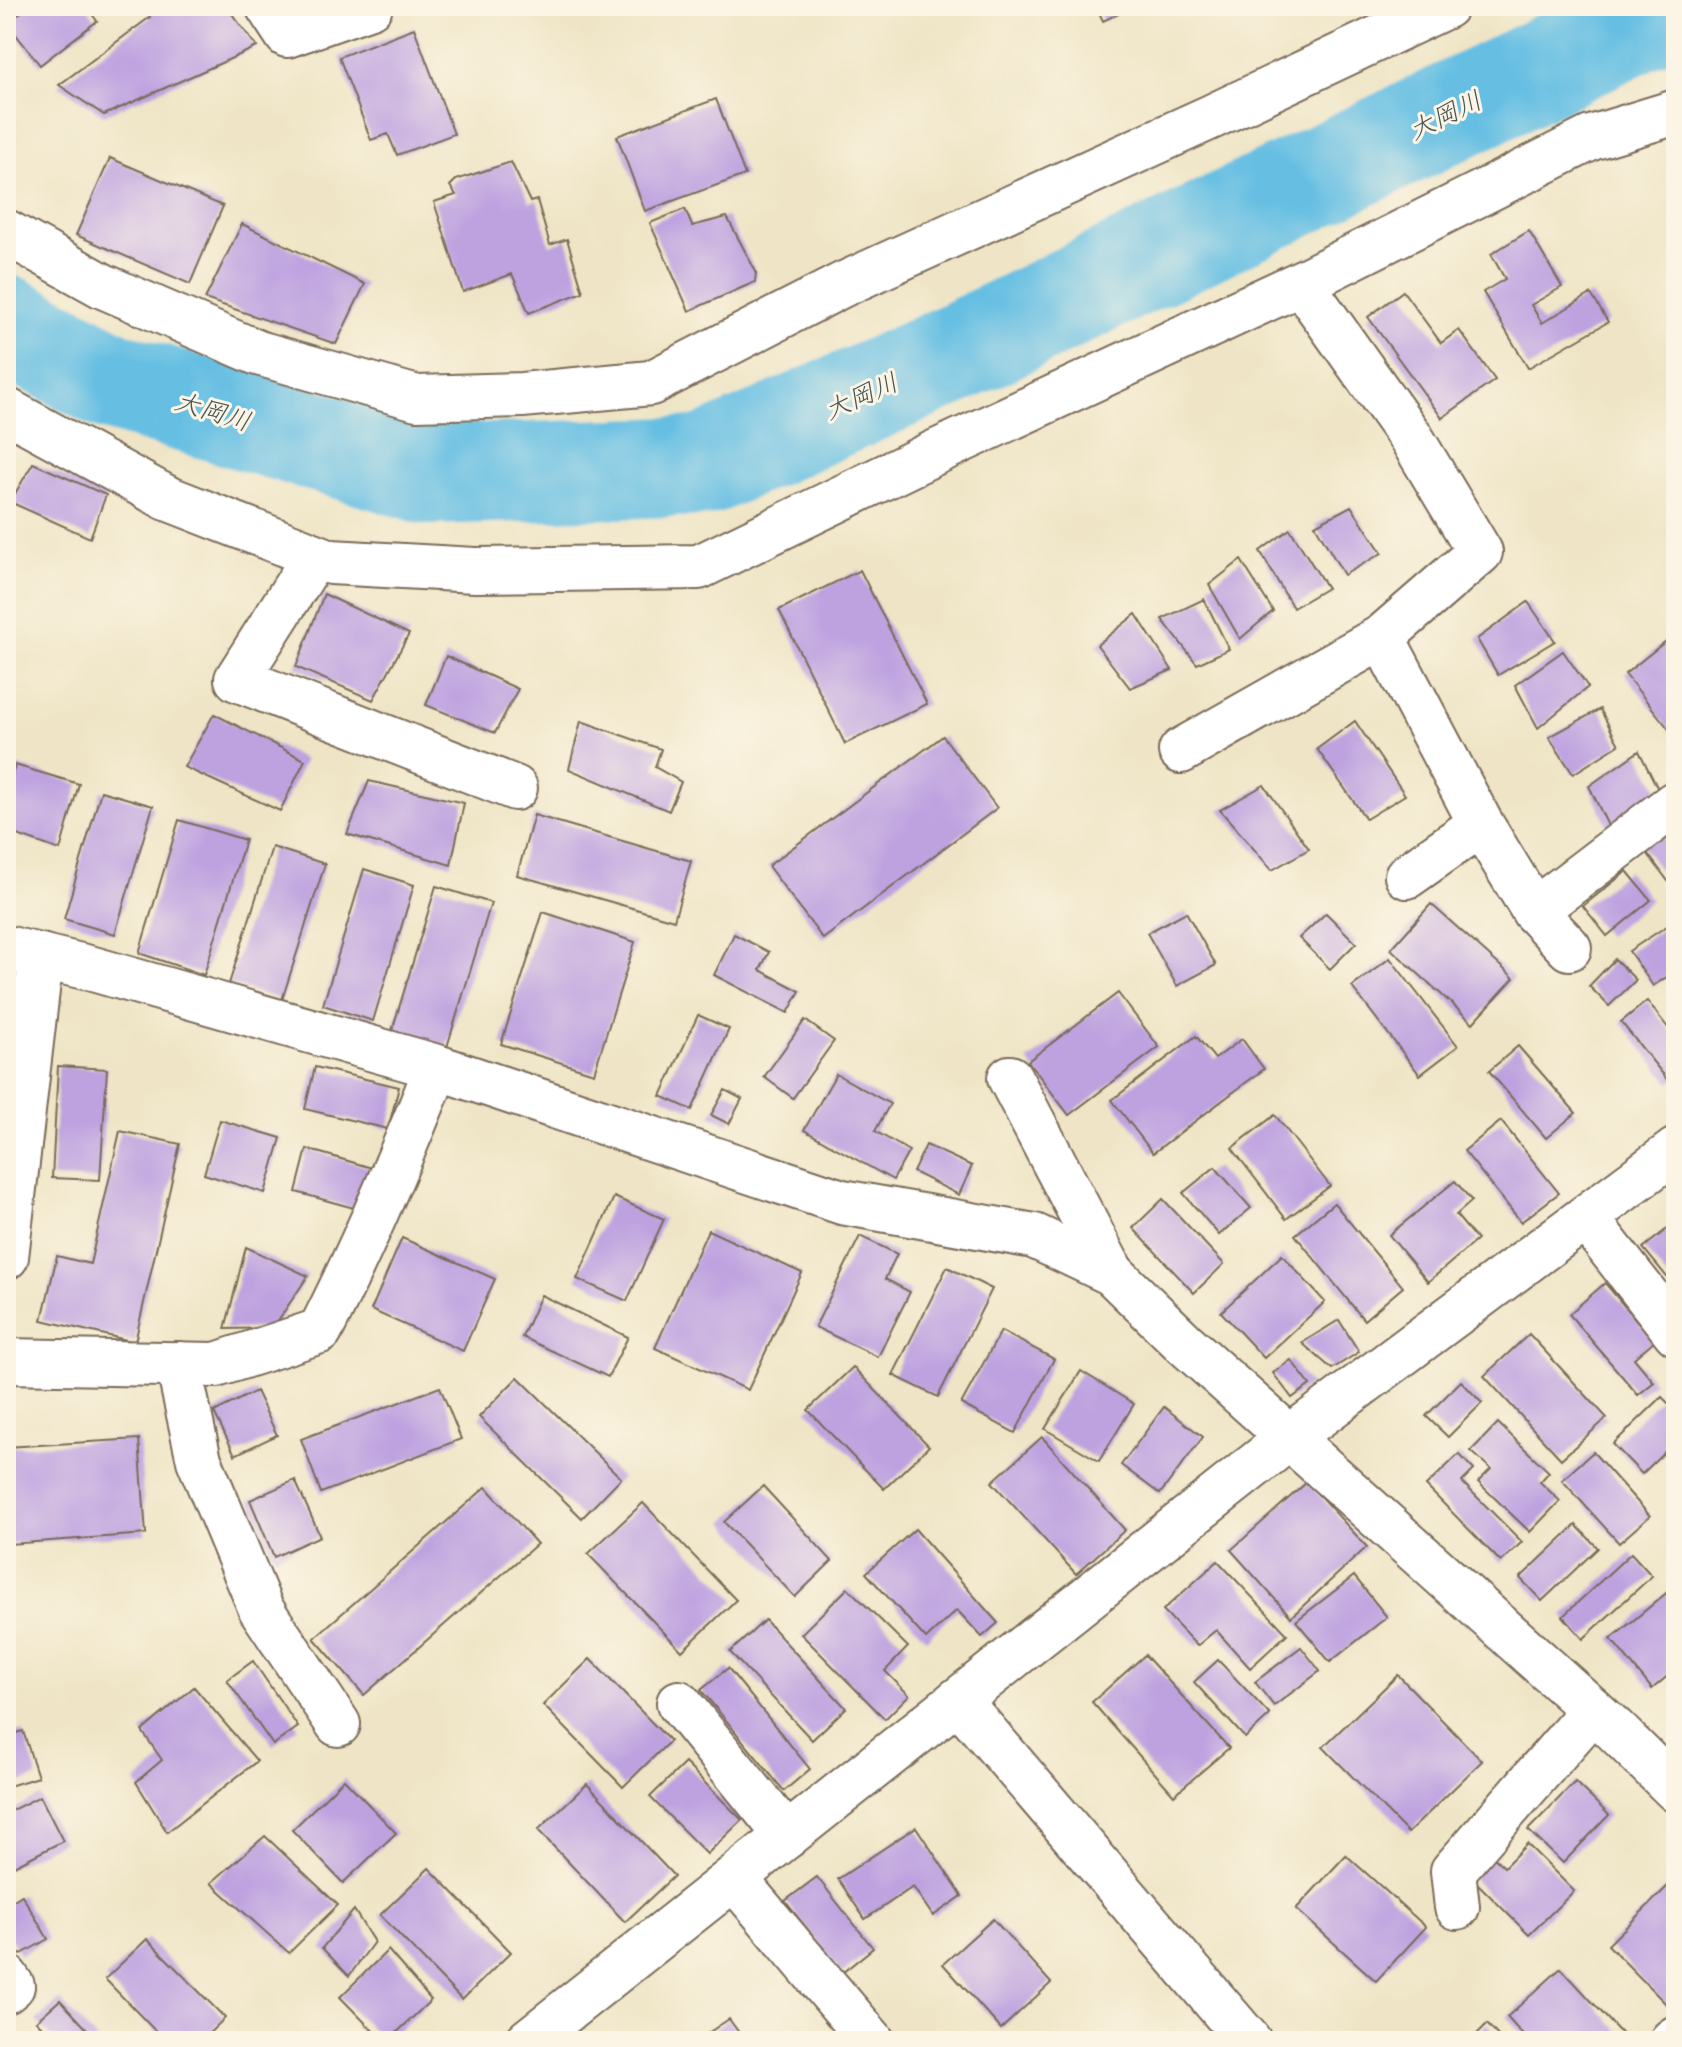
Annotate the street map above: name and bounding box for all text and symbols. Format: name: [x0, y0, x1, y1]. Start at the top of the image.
water label: 大岡川: [1402, 81, 1490, 153]
water label: 大岡川: [818, 363, 906, 433]
water label: 大岡川: [169, 381, 256, 444]

